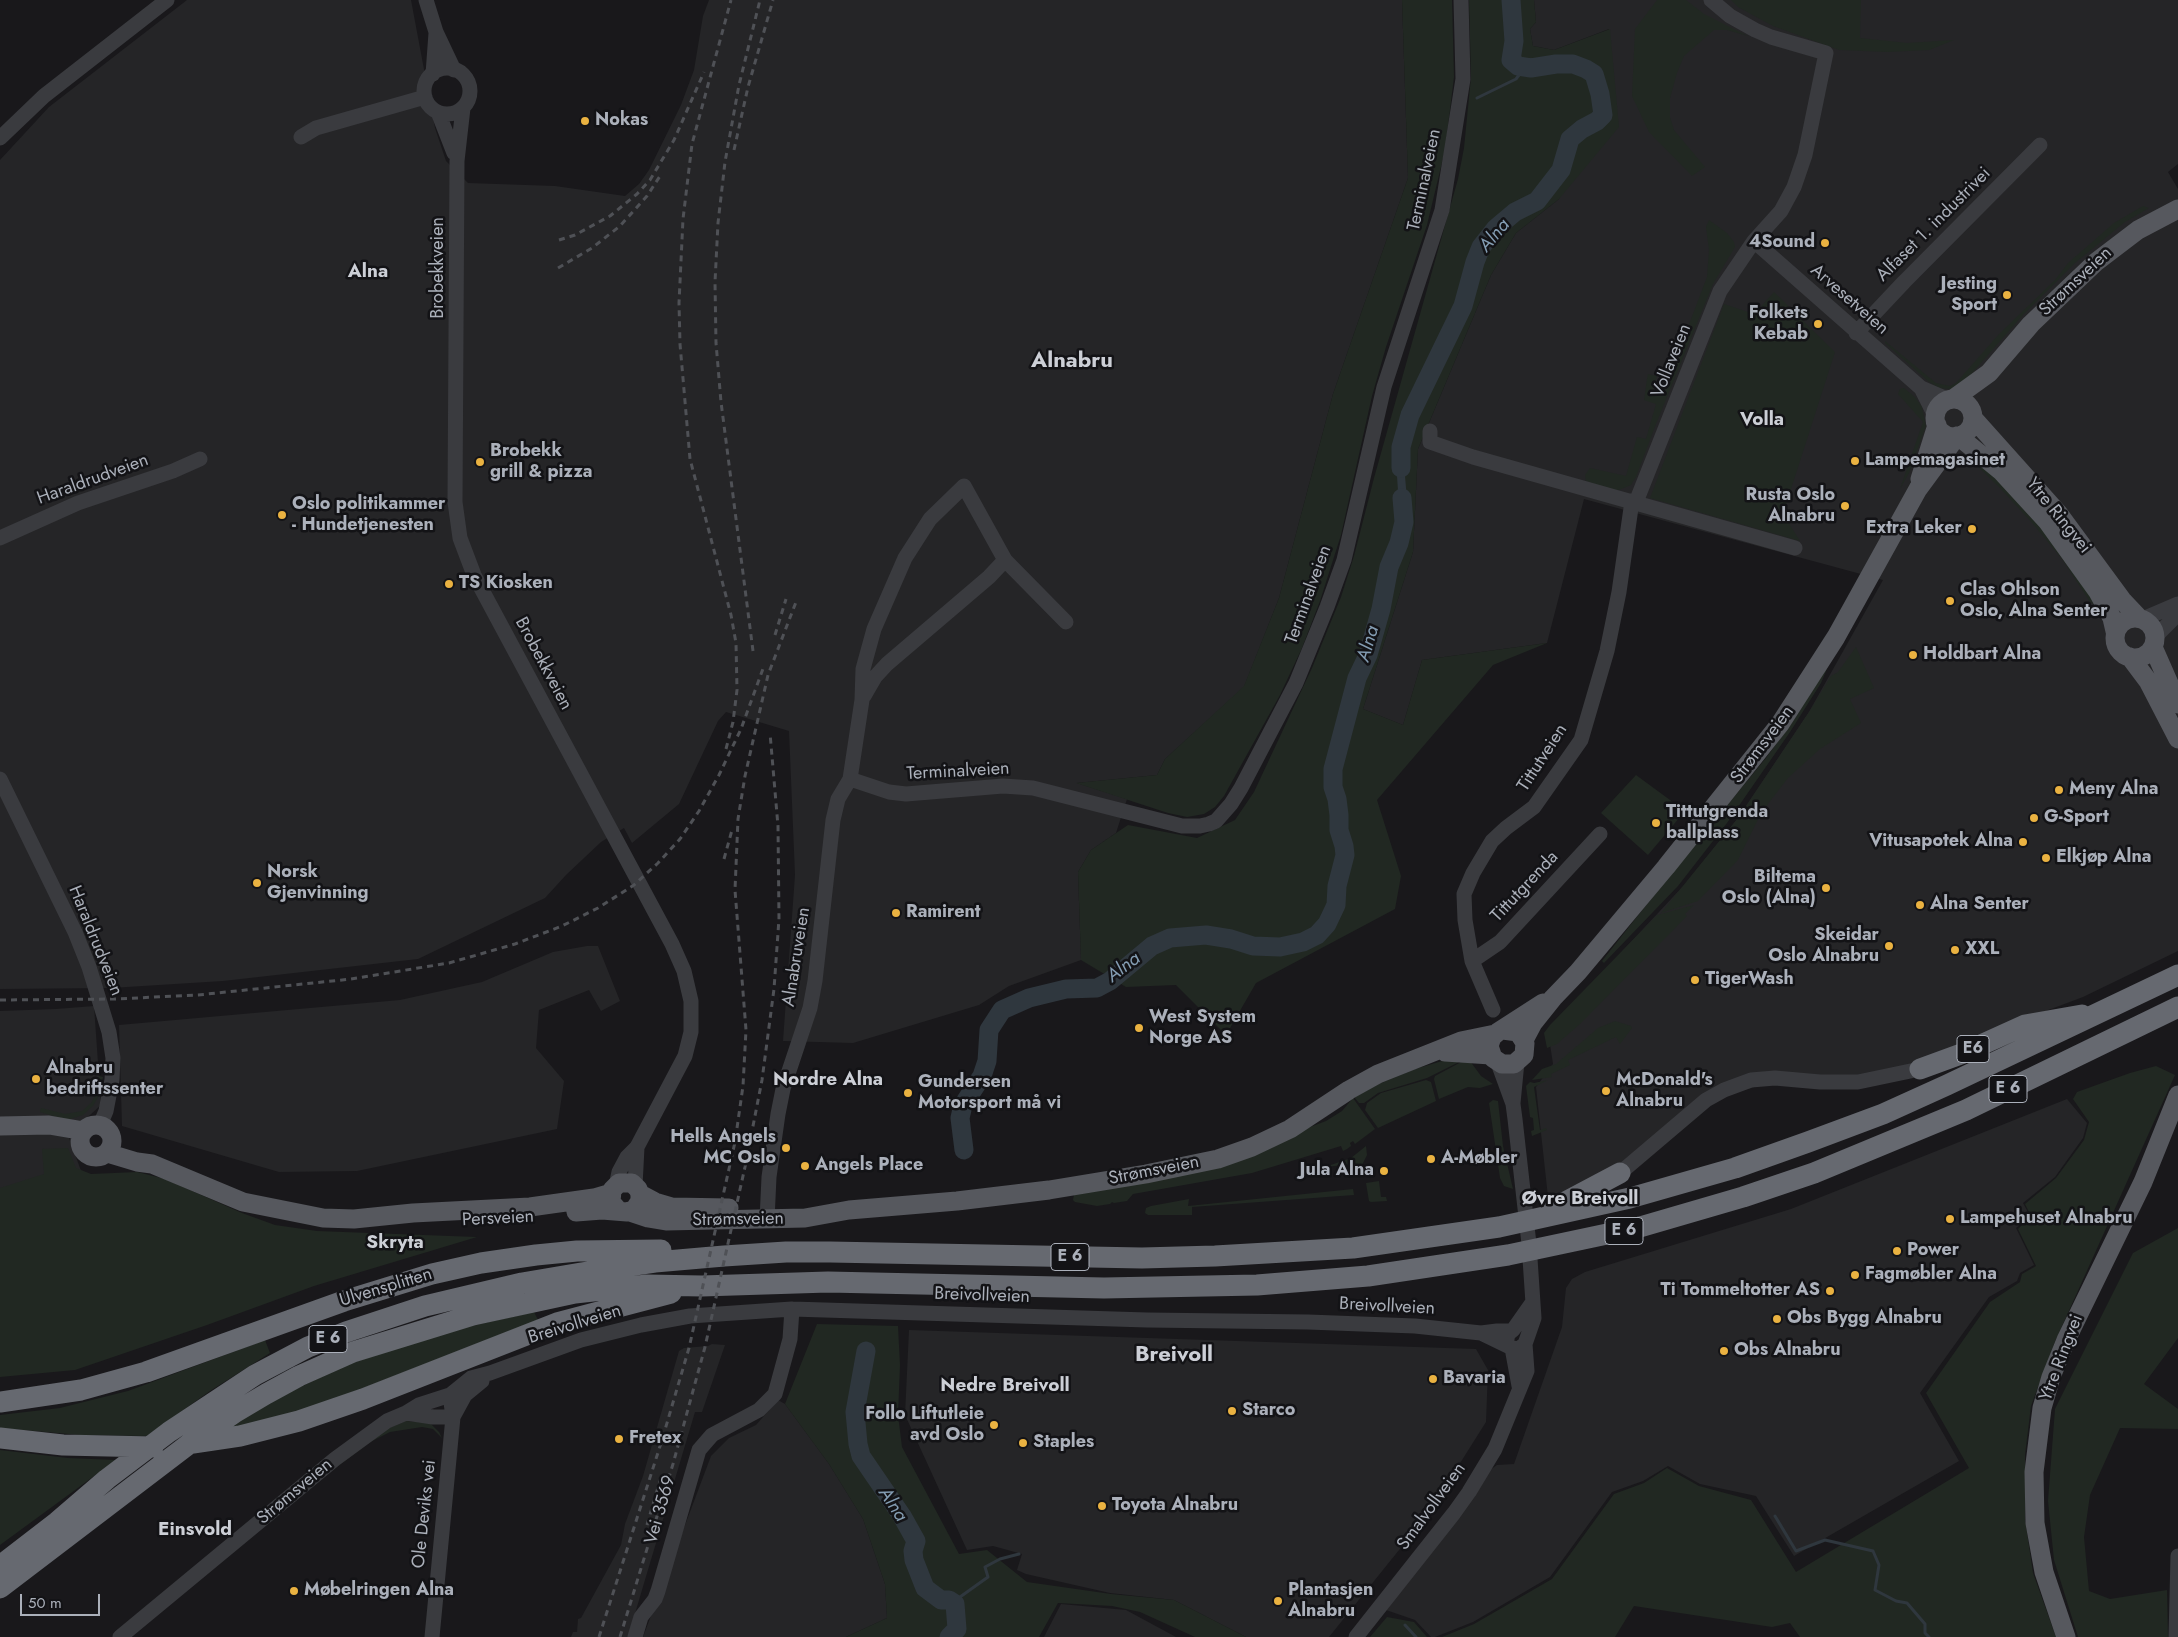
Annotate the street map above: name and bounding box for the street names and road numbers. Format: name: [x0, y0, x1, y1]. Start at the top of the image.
street label: Terminalveien: [1404, 127, 1446, 233]
street label: Alfaset 1. industrivei: [1872, 163, 1996, 287]
street label: Brobekkveien: [428, 217, 450, 319]
street label: Strømsveien: [2035, 243, 2117, 321]
street label: Arvesetveien: [1805, 260, 1893, 340]
street label: Vollaveien: [1647, 321, 1697, 401]
street label: Haraldrudveien: [34, 450, 152, 510]
street label: Ytre Ringvei: [2021, 474, 2095, 558]
street label: Terminalveien: [1281, 543, 1337, 647]
street label: Brobekkveien: [510, 614, 576, 714]
street label: Strømsveien: [1727, 702, 1799, 788]
street label: Tittutveien: [1513, 720, 1573, 796]
street label: Terminalveien: [906, 759, 1010, 785]
street label: Tittutgrenda: [1487, 847, 1563, 927]
street label: Haraldrudveien: [63, 883, 127, 999]
street label: Alnabruveien: [778, 906, 816, 1008]
road number: E6: [1957, 1036, 1989, 1062]
road number: E 6: [1989, 1076, 2027, 1102]
street label: Strømsveien: [1107, 1152, 1201, 1190]
street label: Persveien: [461, 1206, 535, 1232]
street label: Strømsveien: [692, 1208, 784, 1232]
road number: E 6: [1605, 1218, 1643, 1244]
road number: E 6: [1051, 1244, 1089, 1270]
street label: Ulvensplitten: [337, 1264, 435, 1312]
street label: Breivollveien: [934, 1284, 1030, 1308]
street label: Breivollveien: [1339, 1294, 1435, 1320]
street label: Breivollveien: [526, 1301, 624, 1349]
street label: Ytre Ringvei: [2036, 1312, 2088, 1404]
road number: E 6: [309, 1326, 347, 1352]
street label: Strømsveien: [253, 1454, 337, 1530]
street label: Ole Deviks vei: [409, 1459, 441, 1569]
street label: Smalvollveien: [1393, 1459, 1471, 1555]
street label: Vei 3569: [641, 1473, 681, 1547]

